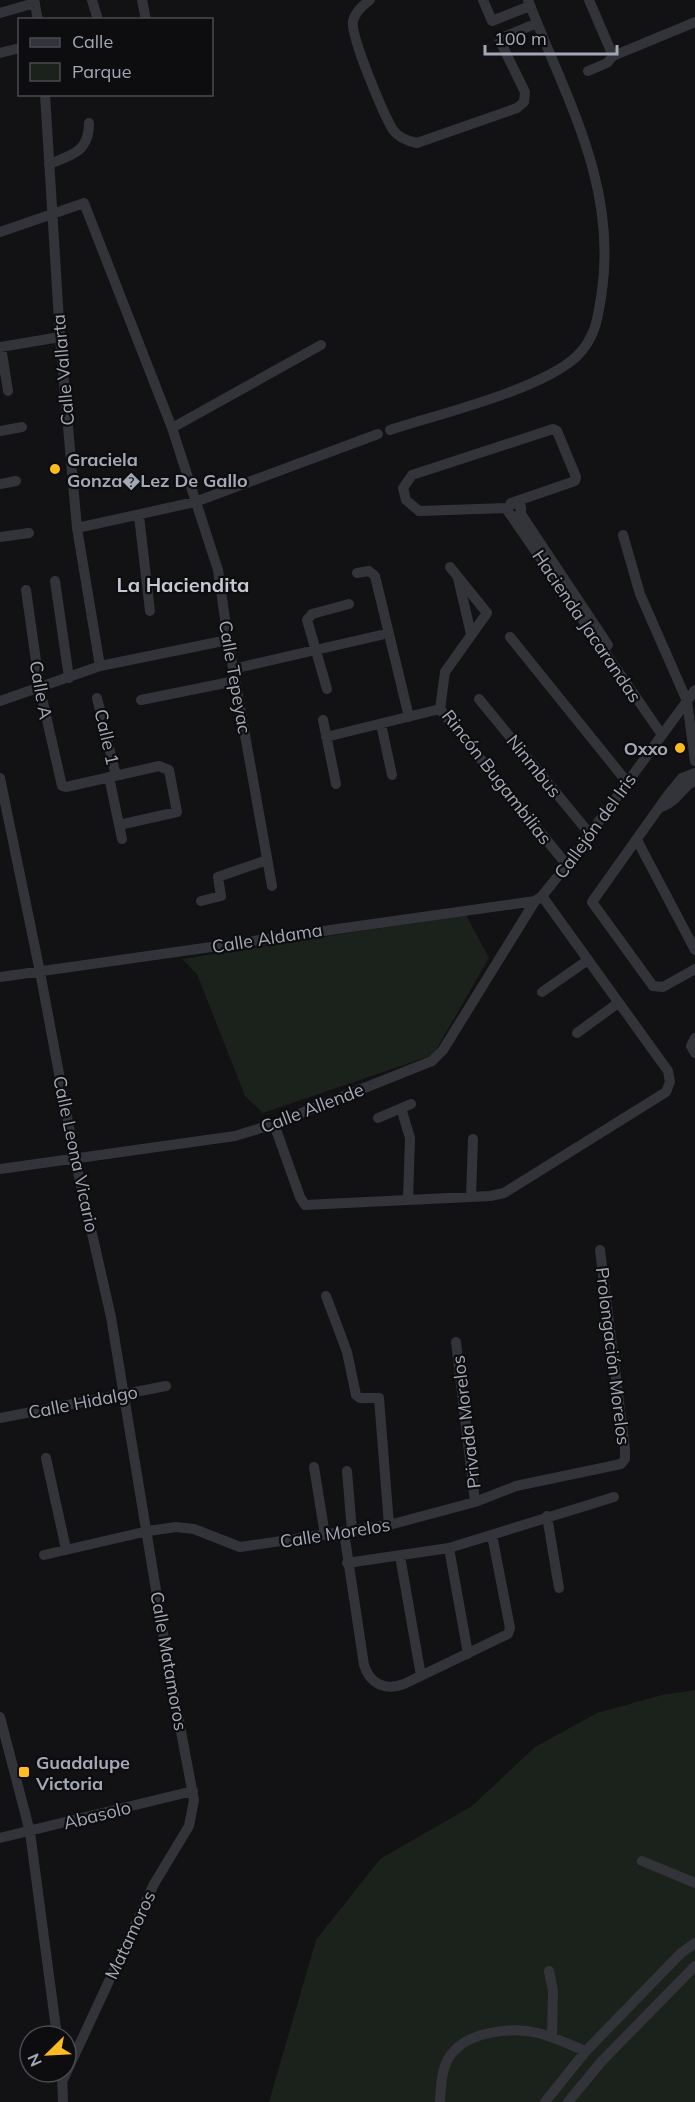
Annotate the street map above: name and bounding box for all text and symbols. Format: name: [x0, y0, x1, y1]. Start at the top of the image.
legend: [18, 18, 213, 96]
scale bar: [485, 18, 617, 56]
text: 100 m: [494, 27, 547, 50]
text: Calle: [72, 30, 113, 53]
text: Parque: [72, 60, 131, 83]
street label: Calle Vallarta: [47, 313, 79, 427]
place label: Graciela Gonza�Lez De Gallo: [67, 448, 248, 492]
marker: Graciela Gonza�Lez De Gallo: [48, 462, 62, 476]
street label: Hacienda Jacarandas: [527, 545, 647, 707]
district label: La Haciendita: [117, 572, 249, 597]
street label: Calle Tepeyac: [214, 619, 256, 736]
street label: Calle A: [25, 659, 57, 721]
street label: Rincón Bugambilias: [437, 705, 557, 849]
street label: Calle 1: [89, 707, 125, 767]
street label: Ninmbus: [502, 730, 566, 802]
place label: Oxxo: [624, 737, 668, 760]
marker: Oxxo: [673, 741, 687, 755]
street label: Callejón del Iris: [549, 769, 641, 883]
street label: Calle Aldama: [210, 918, 324, 958]
street label: Calle Leona Vicario: [48, 1074, 104, 1234]
street label: Calle Allende: [257, 1078, 367, 1138]
street label: Prolongación Morelos: [591, 1266, 635, 1446]
street label: Privada Morelos: [446, 1354, 486, 1490]
street label: Calle Hidalgo: [26, 1380, 140, 1424]
street label: Calle Morelos: [278, 1513, 392, 1553]
street label: Calle Matamoros: [145, 1590, 193, 1732]
place label: Guadalupe Victoria: [35, 1751, 130, 1795]
marker: Guadalupe Victoria: [17, 1765, 31, 1779]
street label: Abasolo: [61, 1796, 133, 1834]
street label: Matamoros: [99, 1887, 161, 1983]
north arrow: [18, 2024, 78, 2084]
text: N: [23, 2051, 46, 2070]

